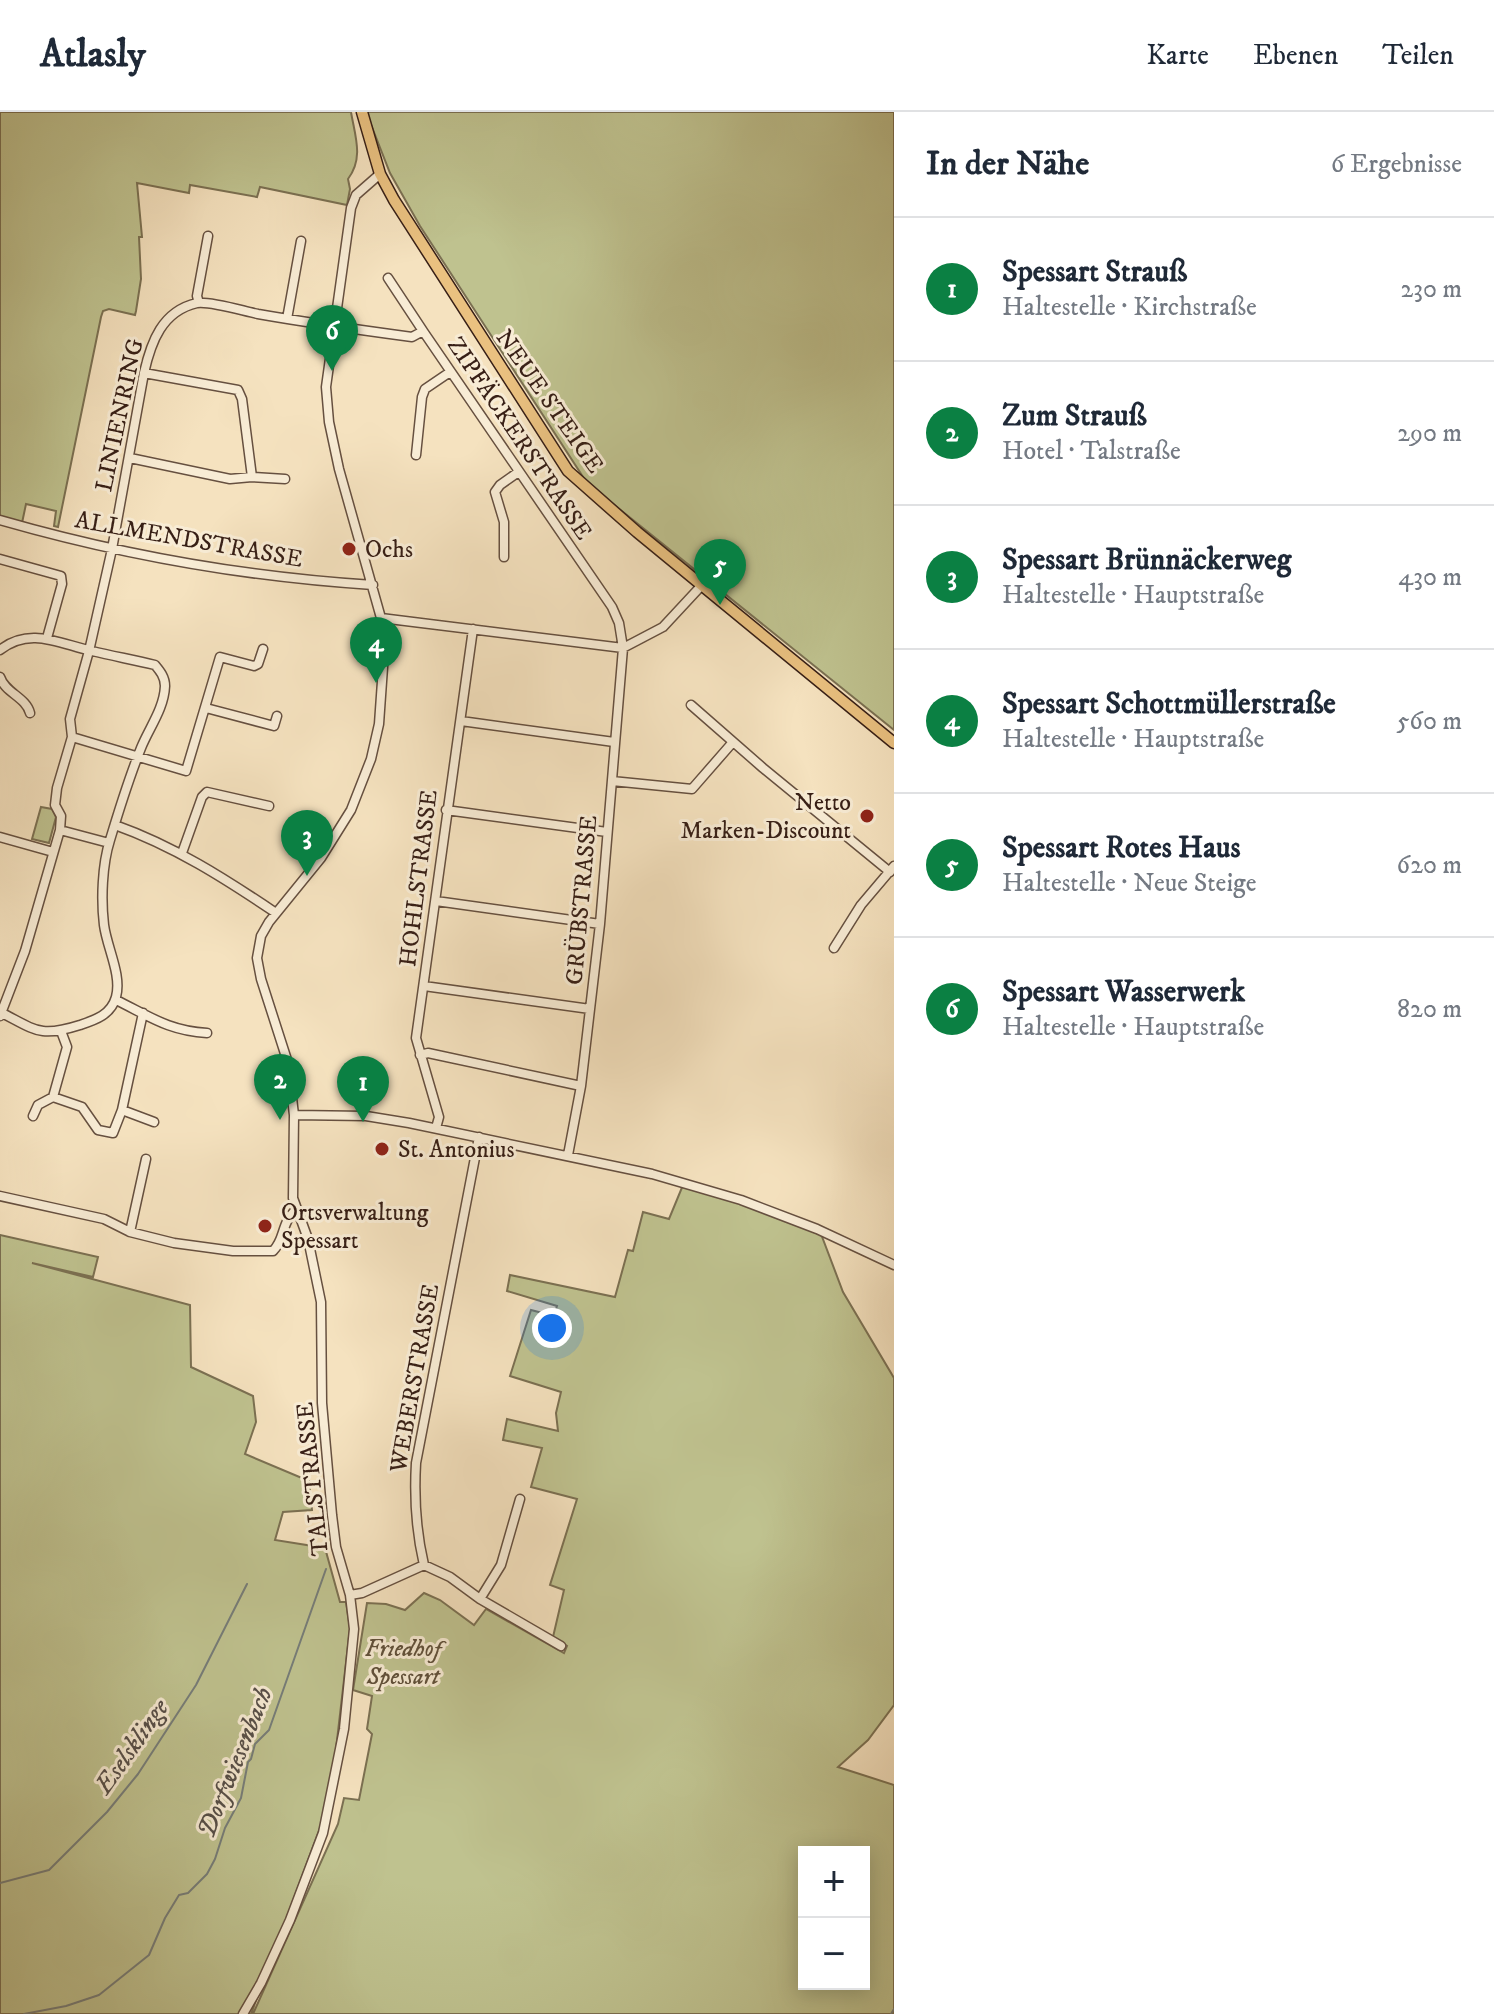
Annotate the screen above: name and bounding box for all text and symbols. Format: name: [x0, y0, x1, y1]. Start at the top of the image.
text: Atlasly: [40, 31, 146, 79]
text: Karte: [1146, 38, 1209, 73]
text: Ebenen: [1253, 38, 1338, 73]
text: Teilen: [1382, 38, 1454, 73]
text: In der Nähe: [926, 143, 1089, 185]
text: 6 Ergebnisse: [1331, 148, 1462, 181]
text: Spessart Strauß: [1002, 254, 1187, 291]
text: 1: [947, 273, 957, 306]
text: 230 m: [1400, 273, 1462, 306]
text: Haltestelle · Kirchstraße: [1002, 291, 1257, 324]
pin: 6: [306, 305, 358, 371]
street label: NEUE STEIGE: [489, 324, 610, 479]
street label: ZIPFÄCKERSTRASSE: [440, 331, 598, 546]
street label: LINIENRING: [89, 336, 151, 494]
text: Zum Strauß: [1002, 398, 1147, 435]
text: 2: [946, 417, 958, 450]
text: 290 m: [1397, 417, 1462, 450]
text: Hotel · Talstraße: [1002, 435, 1181, 468]
street label: ALLMENDSTRASSE: [73, 505, 305, 575]
place label: Ochs: [365, 535, 413, 565]
pin: 5: [694, 539, 746, 605]
marker: Ochs: [340, 540, 358, 558]
text: Spessart Brünnäckerweg: [1002, 542, 1291, 579]
text: 3: [947, 561, 957, 594]
text: 430 m: [1398, 561, 1462, 594]
text: Haltestelle · Hauptstraße: [1002, 579, 1264, 612]
pin: 4: [350, 617, 402, 683]
text: Spessart Schottmüllerstraße: [1002, 686, 1336, 723]
text: 4: [945, 705, 959, 738]
text: 560 m: [1396, 705, 1462, 738]
text: Haltestelle · Hauptstraße: [1002, 723, 1264, 756]
street label: HOHLSTRASSE: [393, 788, 445, 968]
place label: Netto Marken-Discount: [680, 788, 851, 846]
marker: Netto Marken-Discount: [858, 807, 876, 825]
pin: 3: [281, 810, 333, 876]
street label: GRÜBSTRASSE: [560, 814, 604, 986]
text: Spessart Rotes Haus: [1002, 830, 1241, 867]
text: 5: [946, 849, 958, 882]
text: 620 m: [1397, 849, 1462, 882]
text: Haltestelle · Neue Steige: [1002, 867, 1257, 900]
text: Spessart Wasserwerk: [1002, 974, 1245, 1011]
text: 6: [945, 993, 959, 1026]
text: 820 m: [1397, 993, 1462, 1026]
text: Haltestelle · Hauptstraße: [1002, 1011, 1264, 1044]
pin: 2: [254, 1054, 306, 1120]
pin: 1: [337, 1056, 389, 1122]
place label: St. Antonius: [398, 1135, 514, 1165]
marker: St. Antonius: [373, 1140, 391, 1158]
place label: Ortsverwaltung Spessart: [281, 1198, 429, 1256]
marker: Ortsverwaltung Spessart: [256, 1217, 274, 1235]
street label: WEBERSTRASSE: [383, 1281, 446, 1476]
your location: [532, 1308, 572, 1348]
street label: TALSTRASSE: [290, 1401, 336, 1557]
park label: Friedhof Spessart: [365, 1634, 447, 1692]
water label: Dorfwiesenbach: [190, 1682, 281, 1843]
water label: Eselsklinge: [87, 1692, 177, 1802]
map controls: [798, 1846, 870, 1990]
button: +: [798, 1846, 870, 1918]
button: −: [798, 1918, 870, 1990]

